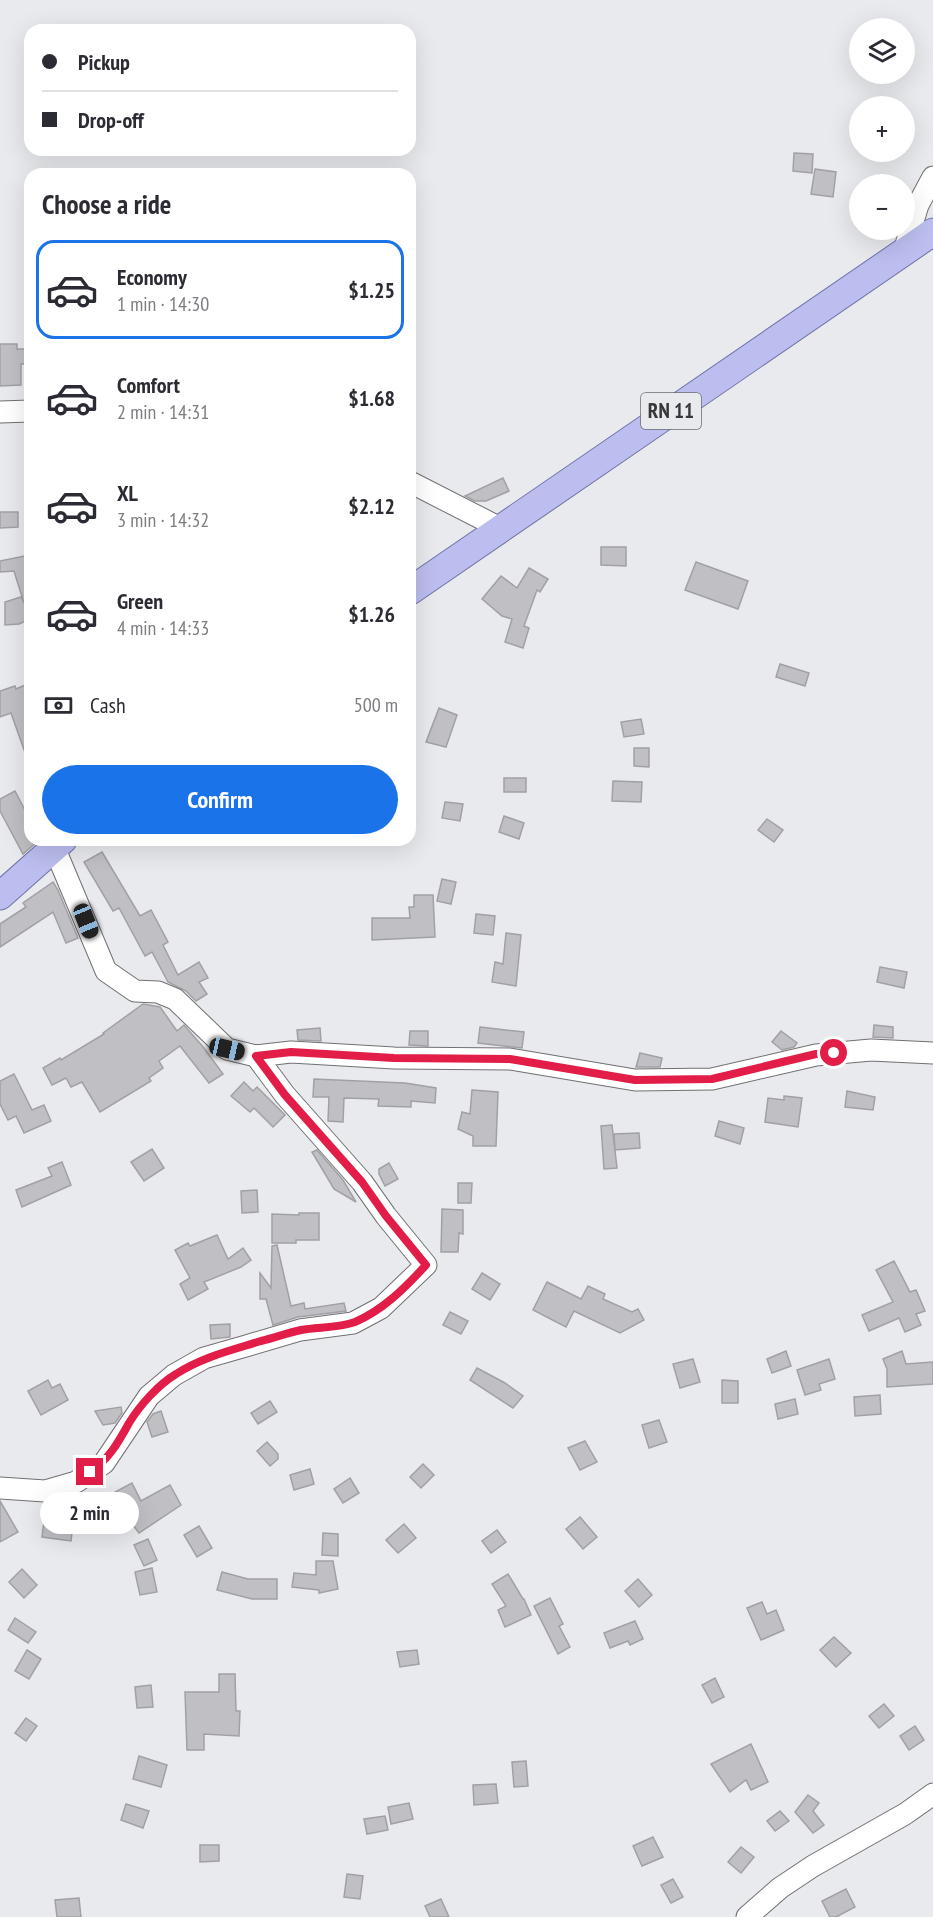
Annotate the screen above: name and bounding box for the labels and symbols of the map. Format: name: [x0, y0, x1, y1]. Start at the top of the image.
road number: RN 11: [641, 393, 701, 429]
car: [71, 901, 101, 941]
car: [207, 1036, 247, 1062]
route start: [820, 1039, 847, 1066]
route end: [76, 1458, 103, 1485]
callout: 2 min: [40, 1493, 140, 1535]

